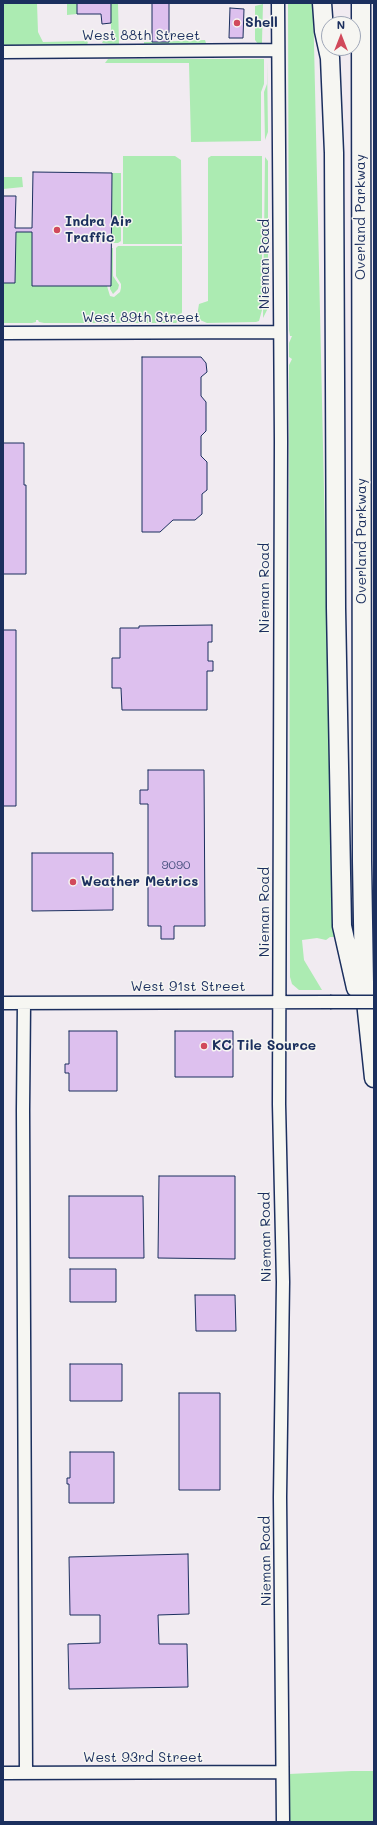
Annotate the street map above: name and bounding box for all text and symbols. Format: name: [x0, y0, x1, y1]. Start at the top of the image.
place label: Shell: [245, 15, 278, 31]
north arrow: [321, 16, 361, 56]
text: N: [337, 17, 345, 32]
marker: Shell: [232, 18, 242, 28]
street label: West 88th Street: [82, 28, 200, 44]
street label: Overland Parkway: [353, 154, 369, 280]
place label: Indra Air Traffic: [65, 214, 132, 246]
street label: Nieman Road: [257, 219, 273, 309]
marker: Indra Air Traffic: [52, 225, 62, 235]
street label: West 89th Street: [82, 310, 200, 326]
street label: Overland Parkway: [354, 478, 370, 604]
street label: Nieman Road: [257, 543, 273, 633]
house number: 9090: [162, 858, 190, 872]
street label: Nieman Road: [257, 867, 273, 957]
place label: Weather Metrics: [81, 874, 198, 890]
marker: Weather Metrics: [68, 877, 78, 887]
street label: West 91st Street: [131, 979, 245, 995]
place label: KC Tile Source: [212, 1038, 316, 1054]
marker: KC Tile Source: [199, 1041, 209, 1051]
street label: Nieman Road: [257, 1192, 275, 1282]
street label: Nieman Road: [257, 1516, 275, 1606]
street label: West 93rd Street: [83, 1750, 203, 1766]

